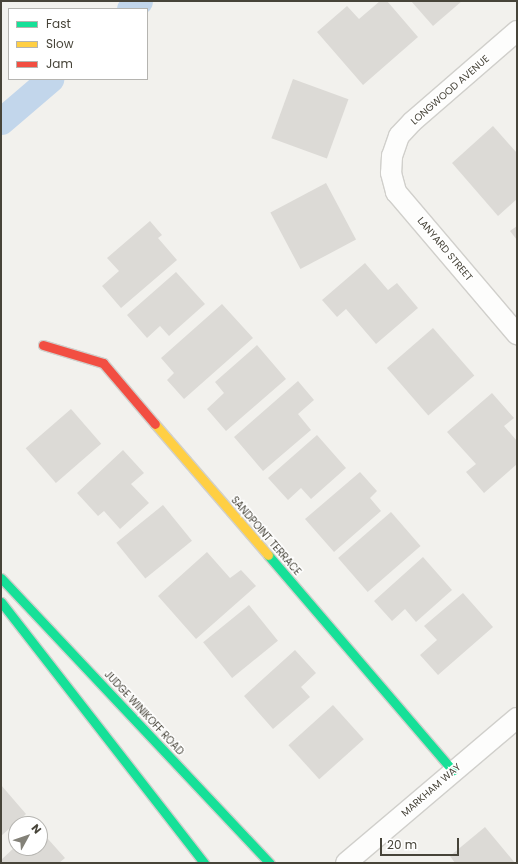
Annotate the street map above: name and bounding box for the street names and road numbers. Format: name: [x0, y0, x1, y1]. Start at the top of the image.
street label: LONGWOOD AVENUE: [408, 53, 492, 127]
street label: LANYARD STREET: [415, 215, 475, 283]
street label: SANDPOINT TERRACE: [229, 494, 303, 578]
street label: JUDGE WINIKOFF ROAD: [102, 668, 186, 758]
street label: MARKHAM WAY: [399, 761, 463, 819]

